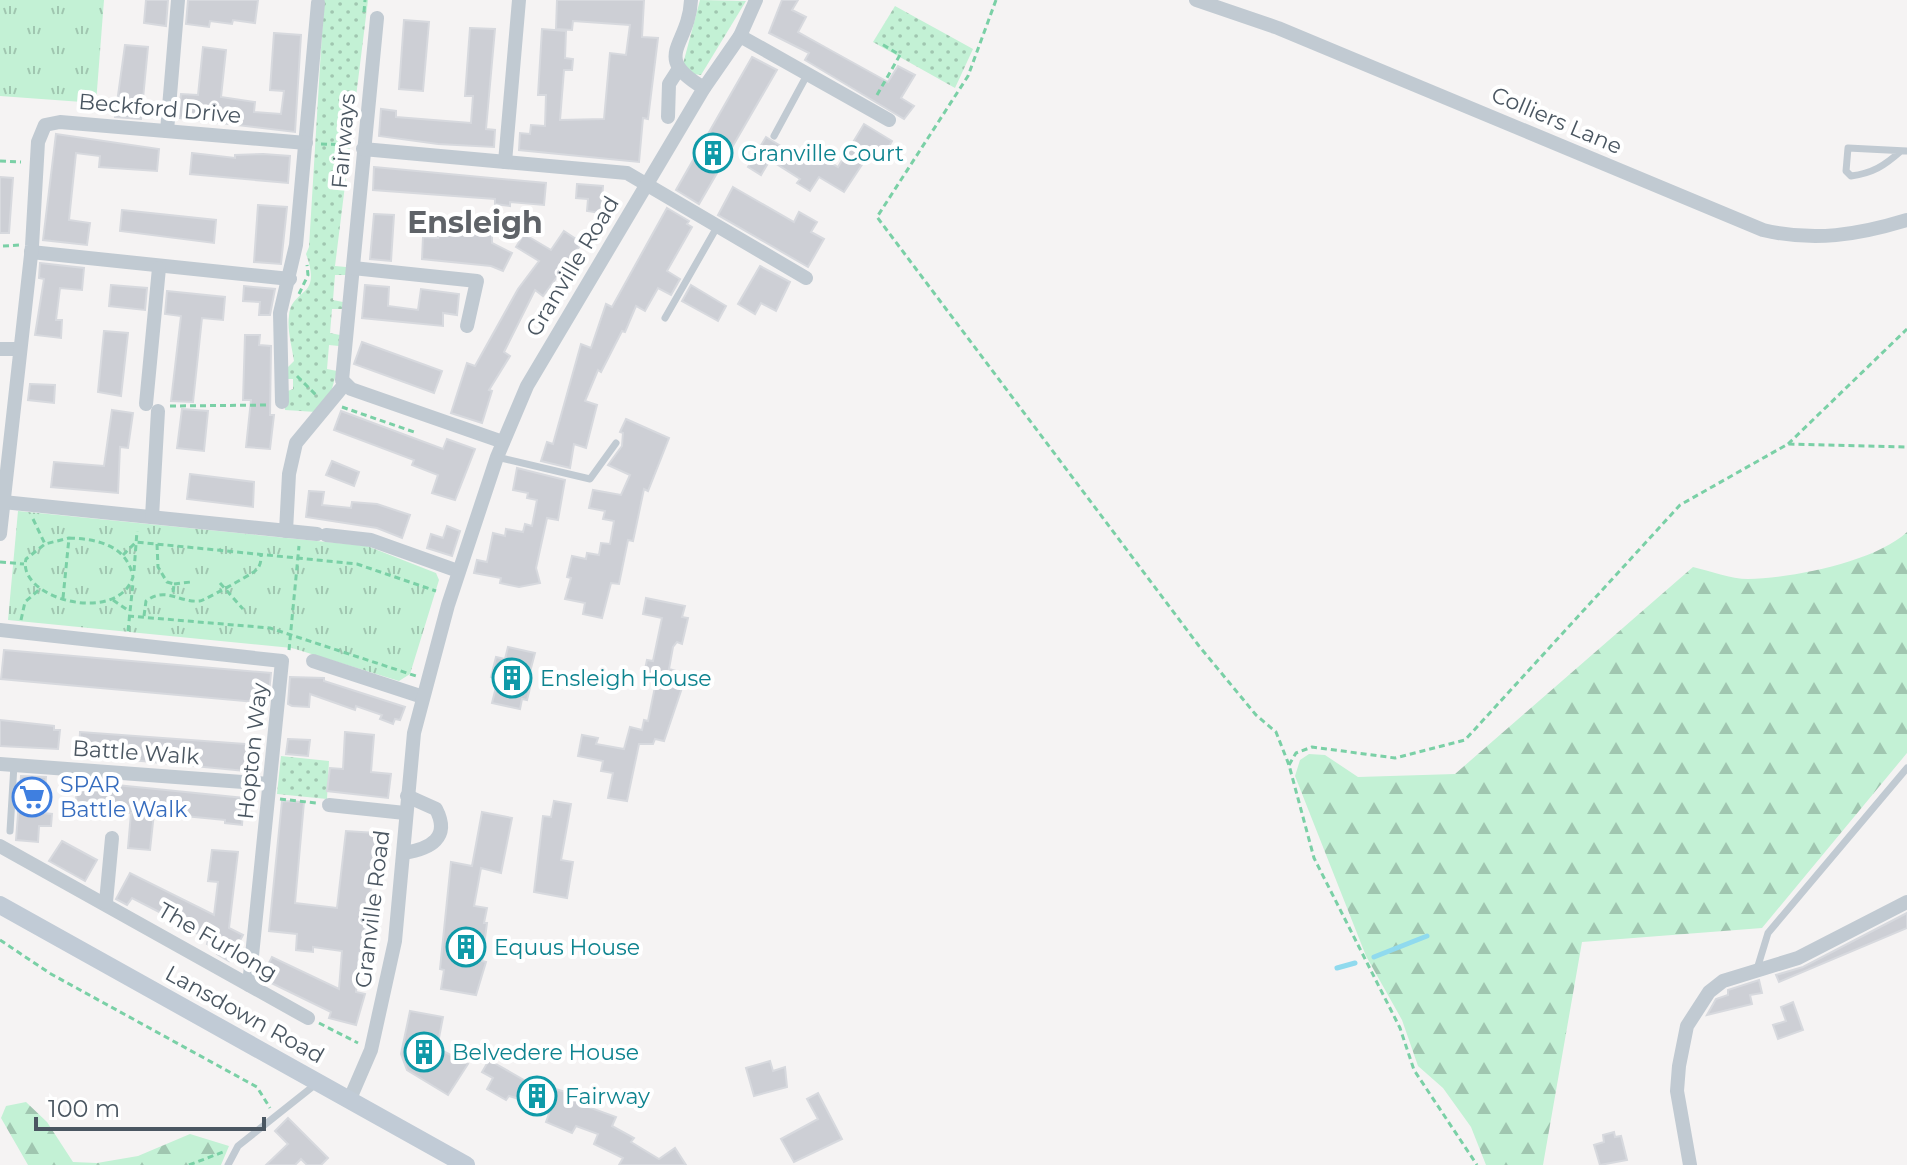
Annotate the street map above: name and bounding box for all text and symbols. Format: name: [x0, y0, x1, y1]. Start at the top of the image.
street label: Colliers Lane: [1487, 81, 1626, 160]
street label: Beckford Drive: [78, 88, 242, 129]
street label: Fairways: [326, 92, 361, 190]
building icon: Granville Court: [692, 132, 734, 174]
place label: Granville Court: [741, 140, 904, 167]
street label: Granville Road: [520, 191, 625, 341]
district label: Ensleigh: [407, 204, 543, 241]
building icon: Ensleigh House: [491, 657, 533, 699]
place label: Ensleigh House: [540, 665, 712, 692]
street label: Hopton Way: [232, 681, 273, 821]
street label: Battle Walk: [71, 735, 201, 770]
place label: SPAR Battle Walk: [60, 771, 188, 823]
supermarket icon: SPAR Battle Walk: [11, 776, 53, 818]
street label: Granville Road: [349, 829, 396, 990]
street label: The Furlong: [153, 896, 282, 986]
building icon: Equus House: [445, 926, 487, 968]
place label: Equus House: [494, 934, 640, 961]
street label: Lansdown Road: [161, 960, 329, 1069]
building icon: Belvedere House: [403, 1031, 445, 1073]
place label: Belvedere House: [452, 1039, 639, 1066]
building icon: Fairway: [516, 1075, 558, 1117]
scale bar: [36, 1081, 264, 1131]
place label: Fairway: [565, 1083, 650, 1110]
text: 100 m: [48, 1094, 120, 1123]

